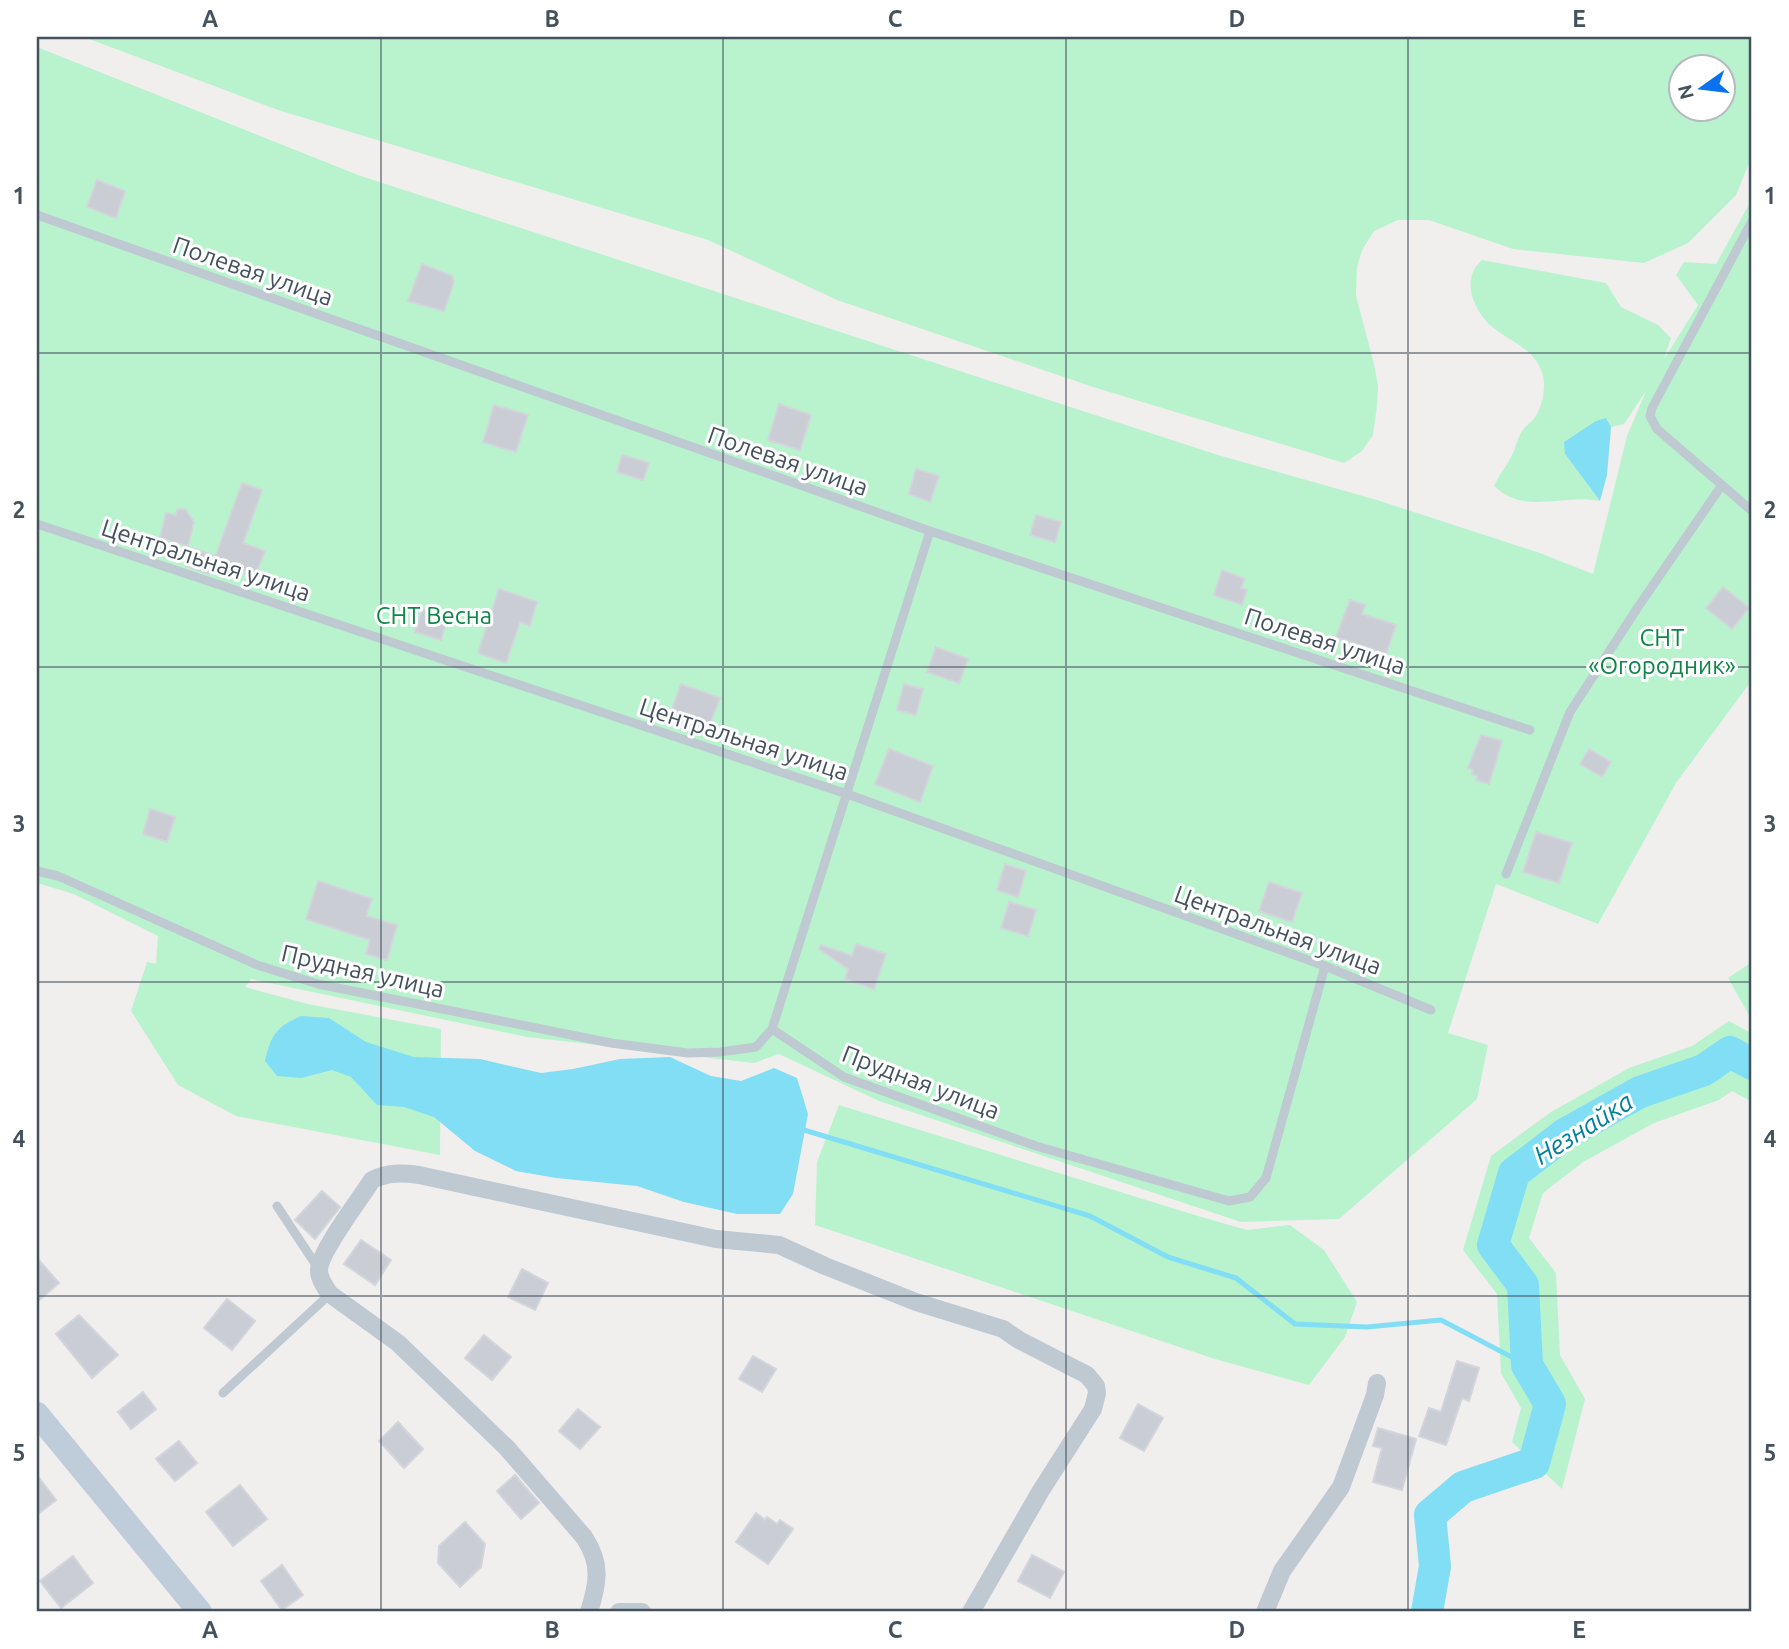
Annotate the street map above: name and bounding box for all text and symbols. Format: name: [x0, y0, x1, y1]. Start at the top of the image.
text: A: [202, 6, 218, 31]
text: B: [544, 6, 560, 31]
text: C: [888, 6, 903, 31]
text: D: [1229, 6, 1245, 31]
text: E: [1572, 6, 1586, 31]
north arrow: [1666, 52, 1736, 122]
text: N: [1673, 83, 1698, 102]
text: 1: [13, 183, 25, 208]
text: 1: [1764, 183, 1776, 208]
street label: Полевая улица: [169, 231, 337, 311]
street label: Полевая улица: [704, 421, 872, 501]
text: 2: [13, 497, 25, 522]
text: 2: [1764, 497, 1776, 522]
street label: Центральная улица: [98, 513, 314, 607]
park label: СНТ Весна: [376, 602, 492, 629]
street label: Полевая улица: [1241, 602, 1409, 680]
park label: СНТ «Огородник»: [1588, 624, 1736, 679]
street label: Центральная улица: [636, 692, 852, 786]
text: 3: [13, 811, 25, 836]
text: 3: [1764, 811, 1776, 836]
street label: Центральная улица: [1171, 880, 1385, 980]
street label: Прудная улица: [279, 939, 447, 1003]
street label: Прудная улица: [839, 1040, 1003, 1124]
water label: Незнайка: [1528, 1086, 1638, 1170]
text: 4: [13, 1126, 26, 1151]
text: 4: [1764, 1126, 1777, 1151]
text: 5: [13, 1440, 25, 1465]
text: 5: [1764, 1440, 1776, 1465]
text: A: [202, 1617, 218, 1642]
text: B: [544, 1617, 560, 1642]
text: C: [888, 1617, 903, 1642]
text: D: [1229, 1617, 1245, 1642]
text: E: [1572, 1617, 1586, 1642]

